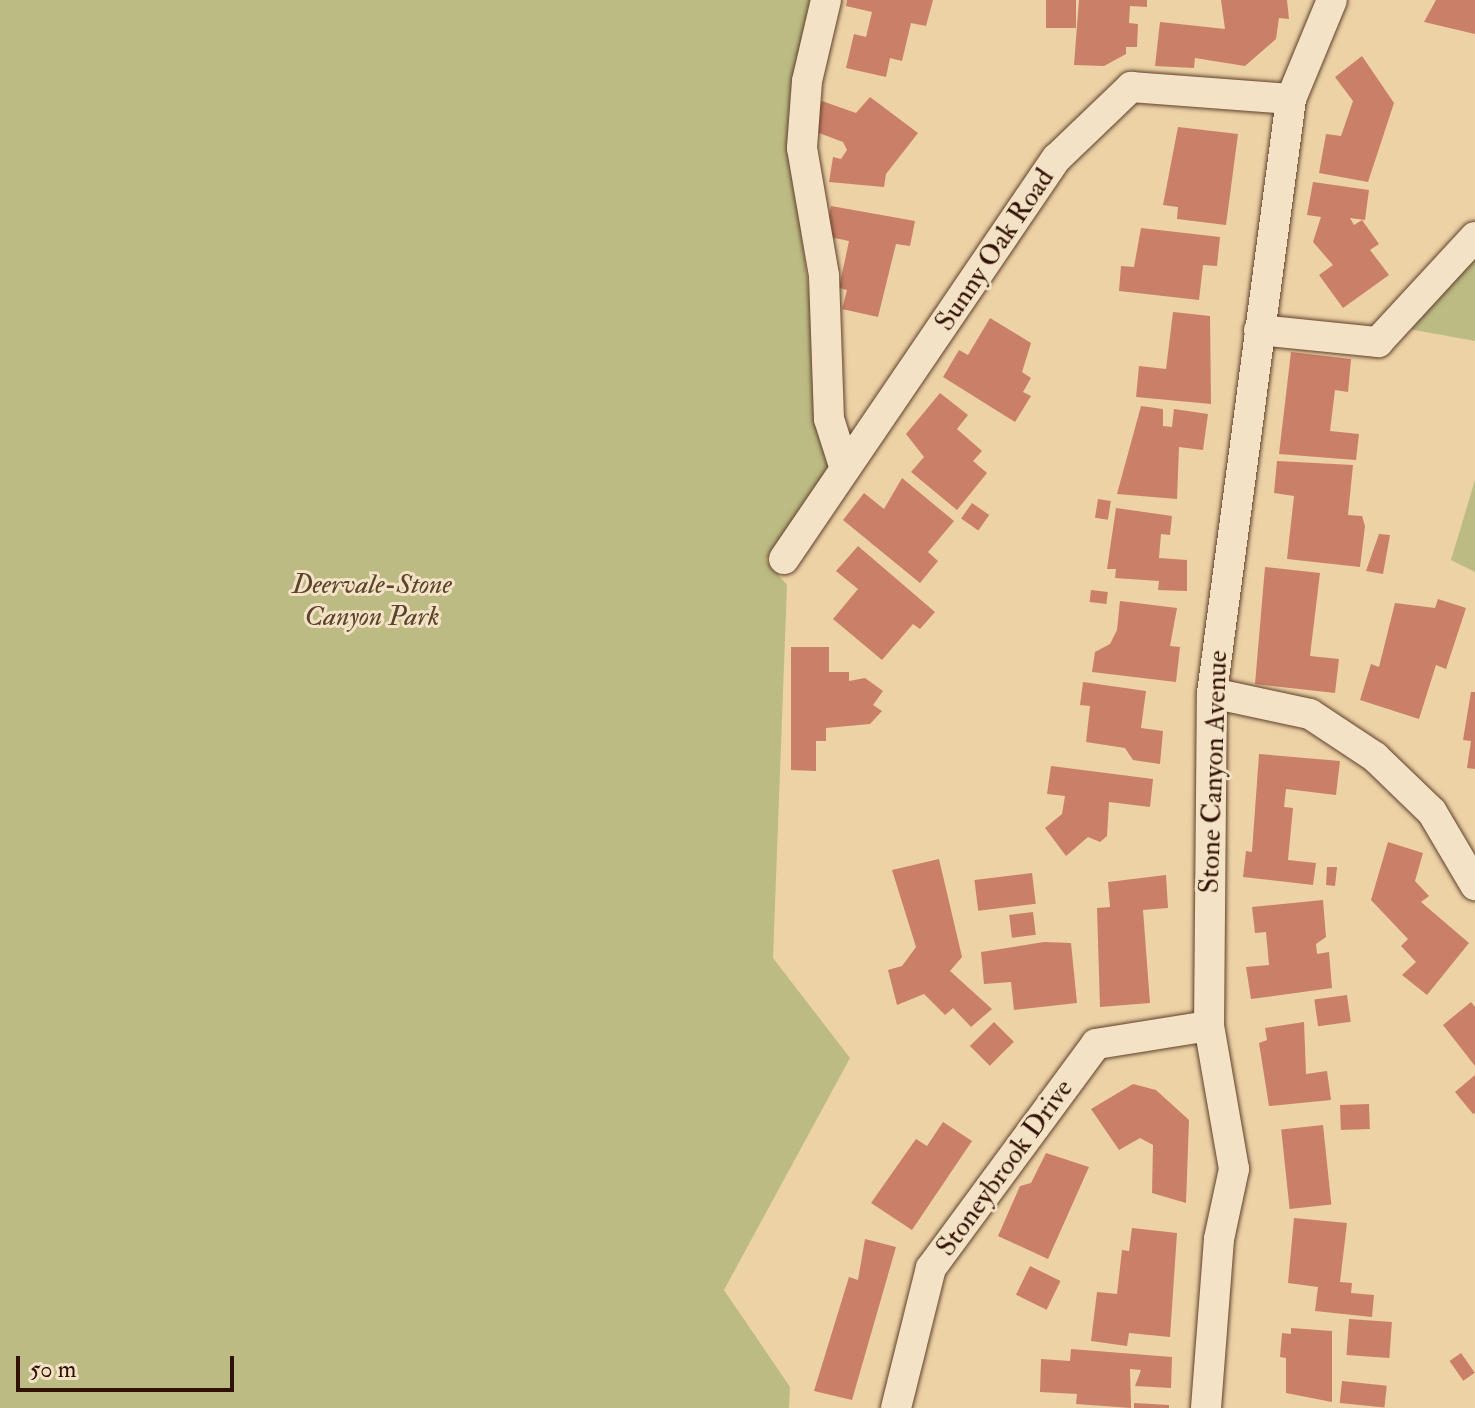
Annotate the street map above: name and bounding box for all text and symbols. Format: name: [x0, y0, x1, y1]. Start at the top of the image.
street label: Sunny Oak Road: [928, 162, 1062, 338]
park label: Deervale-Stone Canyon Park: [292, 568, 452, 634]
street label: Stone Canyon Avenue: [1193, 650, 1235, 894]
street label: Stoneybrook Drive: [929, 1073, 1081, 1263]
scale bar: [20, 1340, 238, 1390]
text: 50 m: [30, 1354, 76, 1385]

